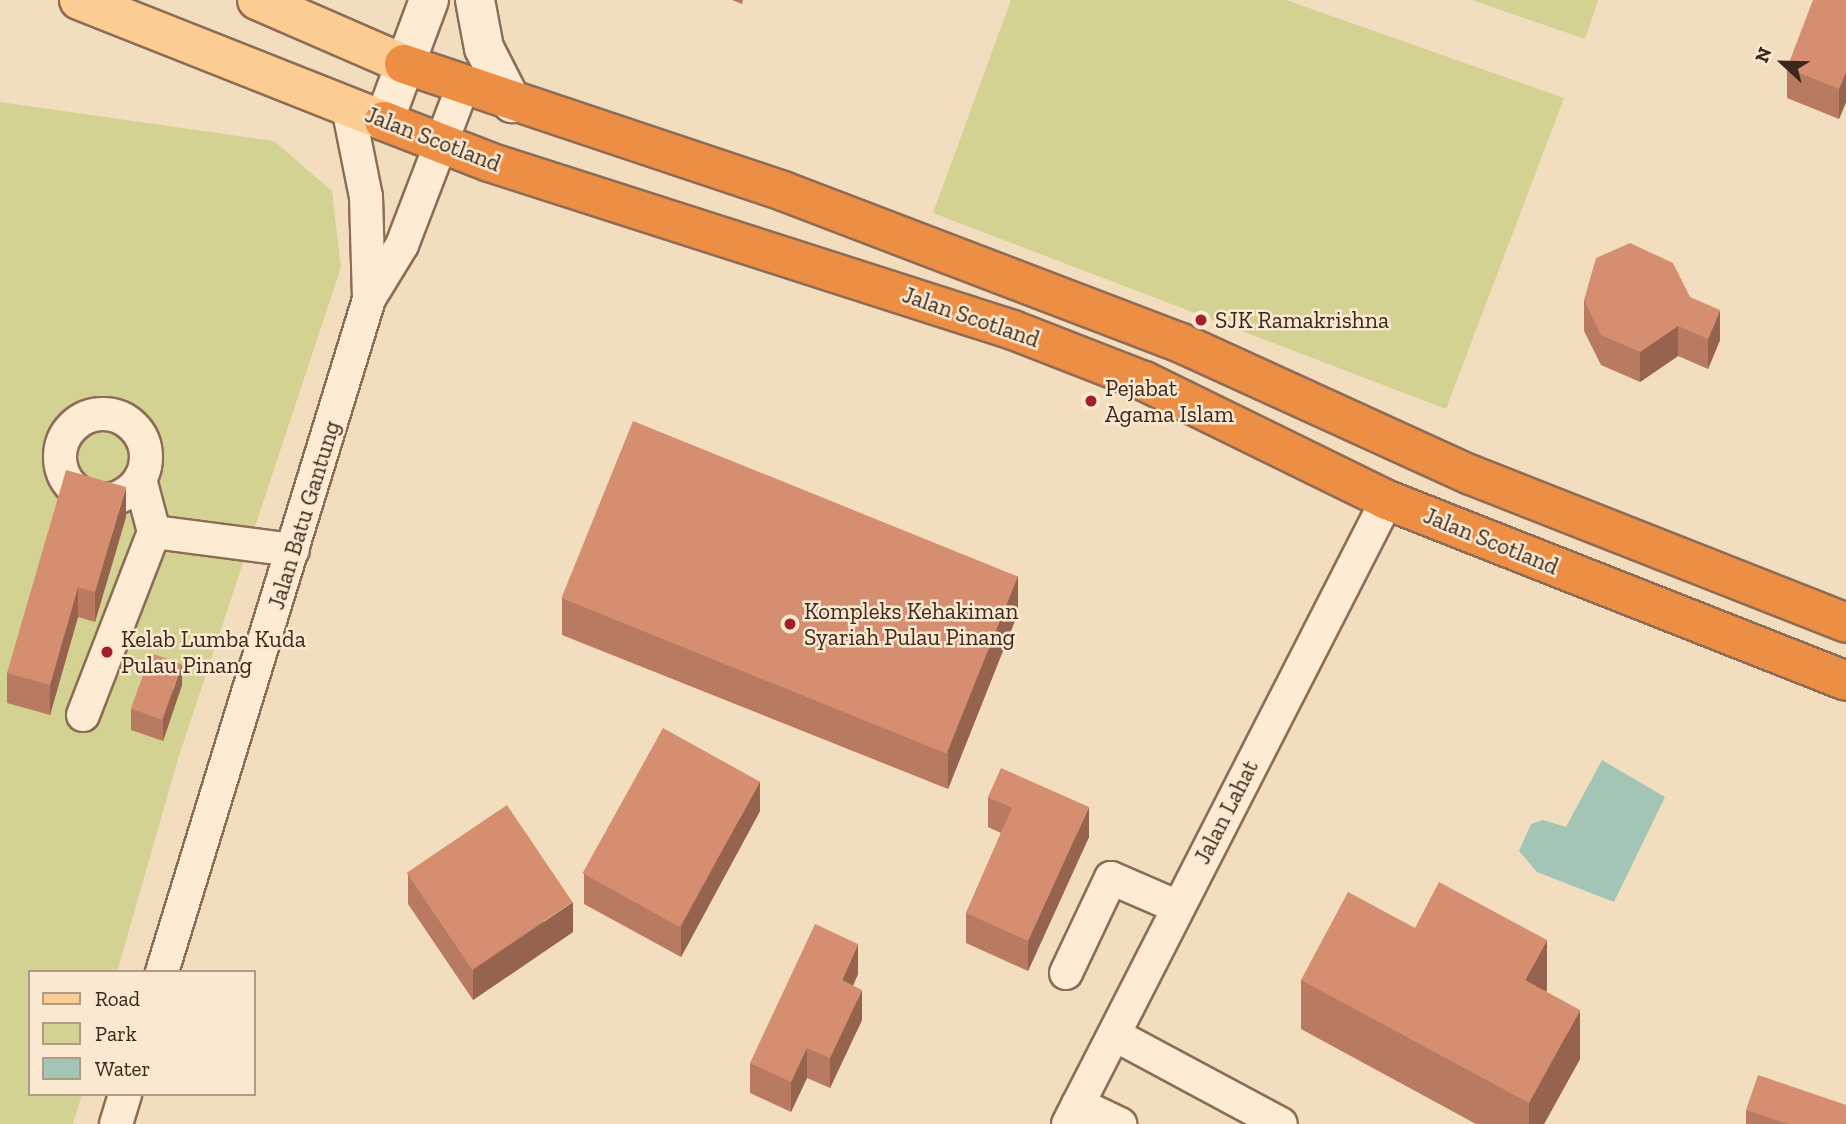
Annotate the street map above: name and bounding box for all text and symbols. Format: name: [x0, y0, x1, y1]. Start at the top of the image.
north arrow: [1748, 28, 1818, 98]
text: N: [1750, 44, 1776, 66]
street label: Jalan Scotland: [361, 101, 505, 177]
street label: Jalan Scotland: [899, 281, 1043, 353]
place label: SJK Ramakrishna: [1215, 306, 1389, 334]
marker: SJK Ramakrishna: [1193, 312, 1209, 328]
place label: Pejabat Agama Islam: [1105, 374, 1234, 428]
marker: Pejabat Agama Islam: [1083, 393, 1099, 409]
street label: Jalan Batu Gantung: [262, 417, 346, 613]
street label: Jalan Scotland: [1420, 501, 1562, 581]
place label: Kompleks Kehakiman Syariah Pulau Pinang: [804, 597, 1018, 651]
marker: Kompleks Kehakiman Syariah Pulau Pinang: [782, 616, 798, 632]
place label: Kelab Lumba Kuda Pulau Pinang: [121, 625, 306, 679]
marker: Kelab Lumba Kuda Pulau Pinang: [99, 644, 115, 660]
street label: Jalan Lahat: [1188, 755, 1264, 869]
legend: [28, 970, 256, 1096]
text: Road: [95, 986, 140, 1011]
text: Park: [95, 1021, 137, 1046]
text: Water: [95, 1056, 150, 1081]

